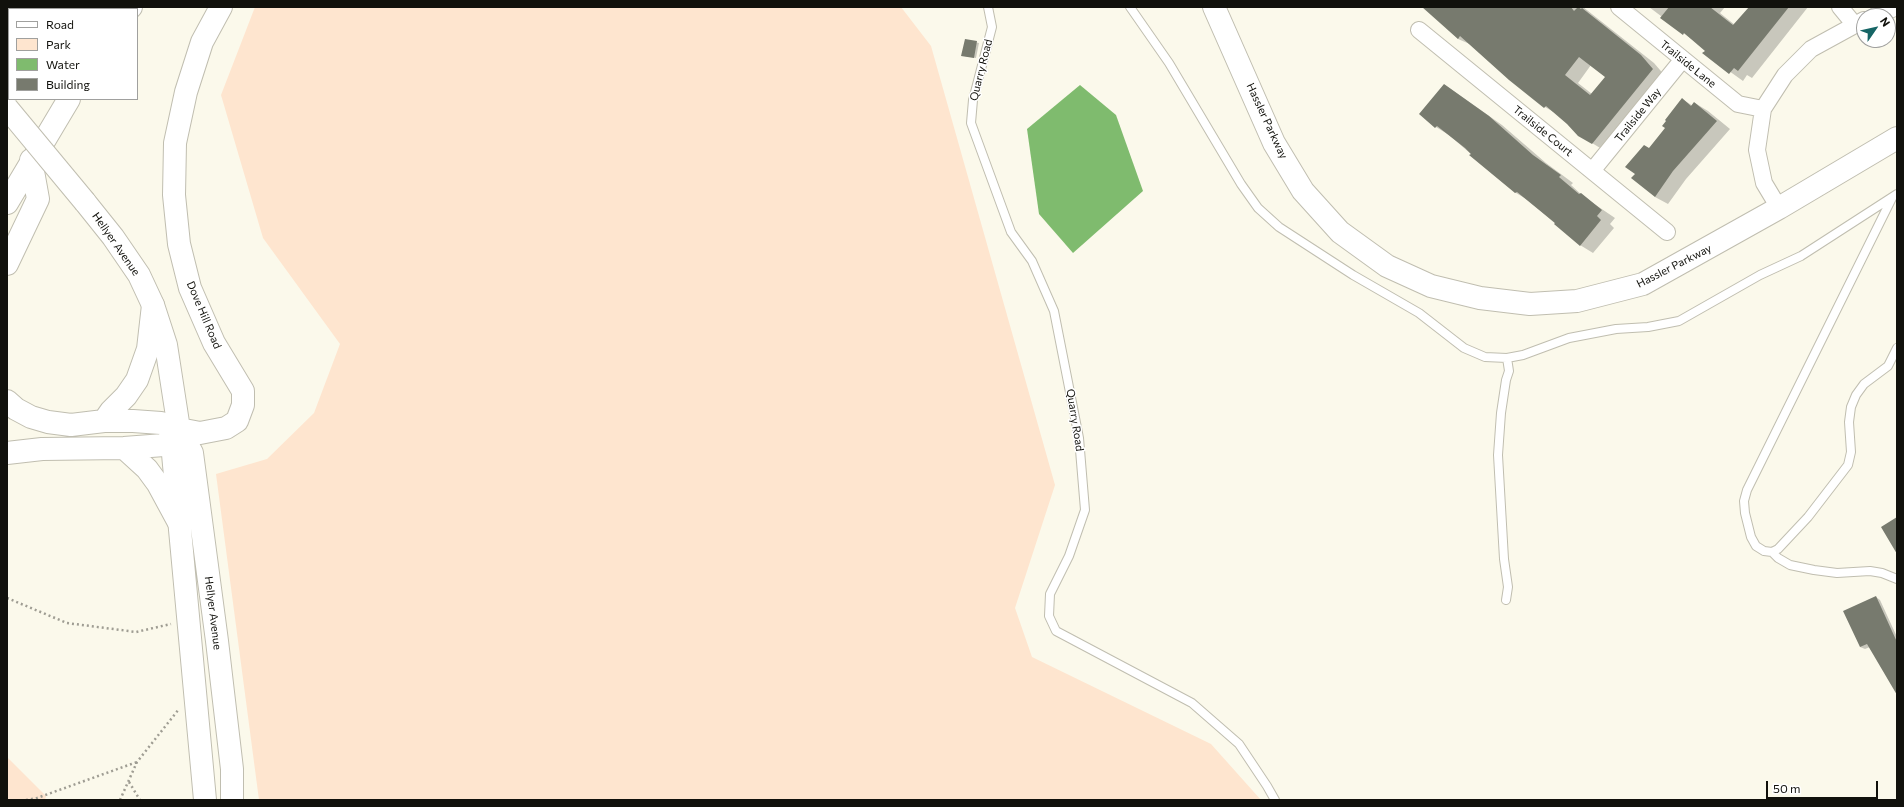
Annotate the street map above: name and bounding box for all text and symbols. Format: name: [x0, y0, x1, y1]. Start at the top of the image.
legend: [8, 8, 138, 100]
north arrow: [1856, 8, 1896, 48]
text: N: [1878, 15, 1893, 29]
text: Road: [46, 17, 74, 31]
text: Park: [46, 37, 71, 51]
street label: Trailside Lane: [1657, 37, 1719, 91]
street label: Quarry Road: [967, 38, 995, 102]
text: Water: [46, 57, 80, 71]
text: Building: [46, 77, 90, 91]
street label: Hassler Parkway: [1244, 81, 1290, 161]
street label: Trailside Way: [1612, 85, 1664, 145]
street label: Trailside Court: [1510, 103, 1576, 159]
street label: Hellyer Avenue: [89, 210, 143, 278]
street label: Hassler Parkway: [1634, 241, 1714, 291]
street label: Dove Hill Road: [184, 279, 224, 351]
street label: Quarry Road: [1064, 388, 1086, 452]
street label: Hellyer Avenue: [202, 575, 224, 651]
scale bar: [1768, 773, 1880, 799]
text: 50 m: [1773, 781, 1801, 795]

